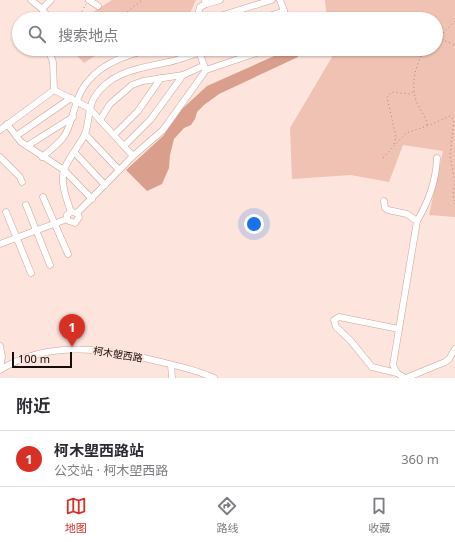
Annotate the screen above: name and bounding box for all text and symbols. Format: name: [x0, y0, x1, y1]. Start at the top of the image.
search box: [12, 12, 443, 56]
icon: search: [26, 23, 48, 45]
text: 搜索地点: [58, 25, 118, 45]
your location: [244, 214, 264, 234]
pin: 1: [59, 314, 85, 347]
street label: 柯木塱西路: [92, 343, 144, 365]
scale bar: [12, 350, 72, 369]
text: 100 m: [18, 351, 50, 366]
text: 附近: [16, 394, 50, 417]
text: 柯木塱西路站: [54, 440, 144, 460]
text: 1: [25, 450, 33, 468]
text: 360 m: [401, 450, 439, 468]
text: 公交站 · 柯木塱西路: [54, 461, 168, 479]
tab: 地图: [65, 495, 87, 535]
tab: 路线: [216, 495, 238, 535]
tab: 收藏: [368, 495, 390, 535]

